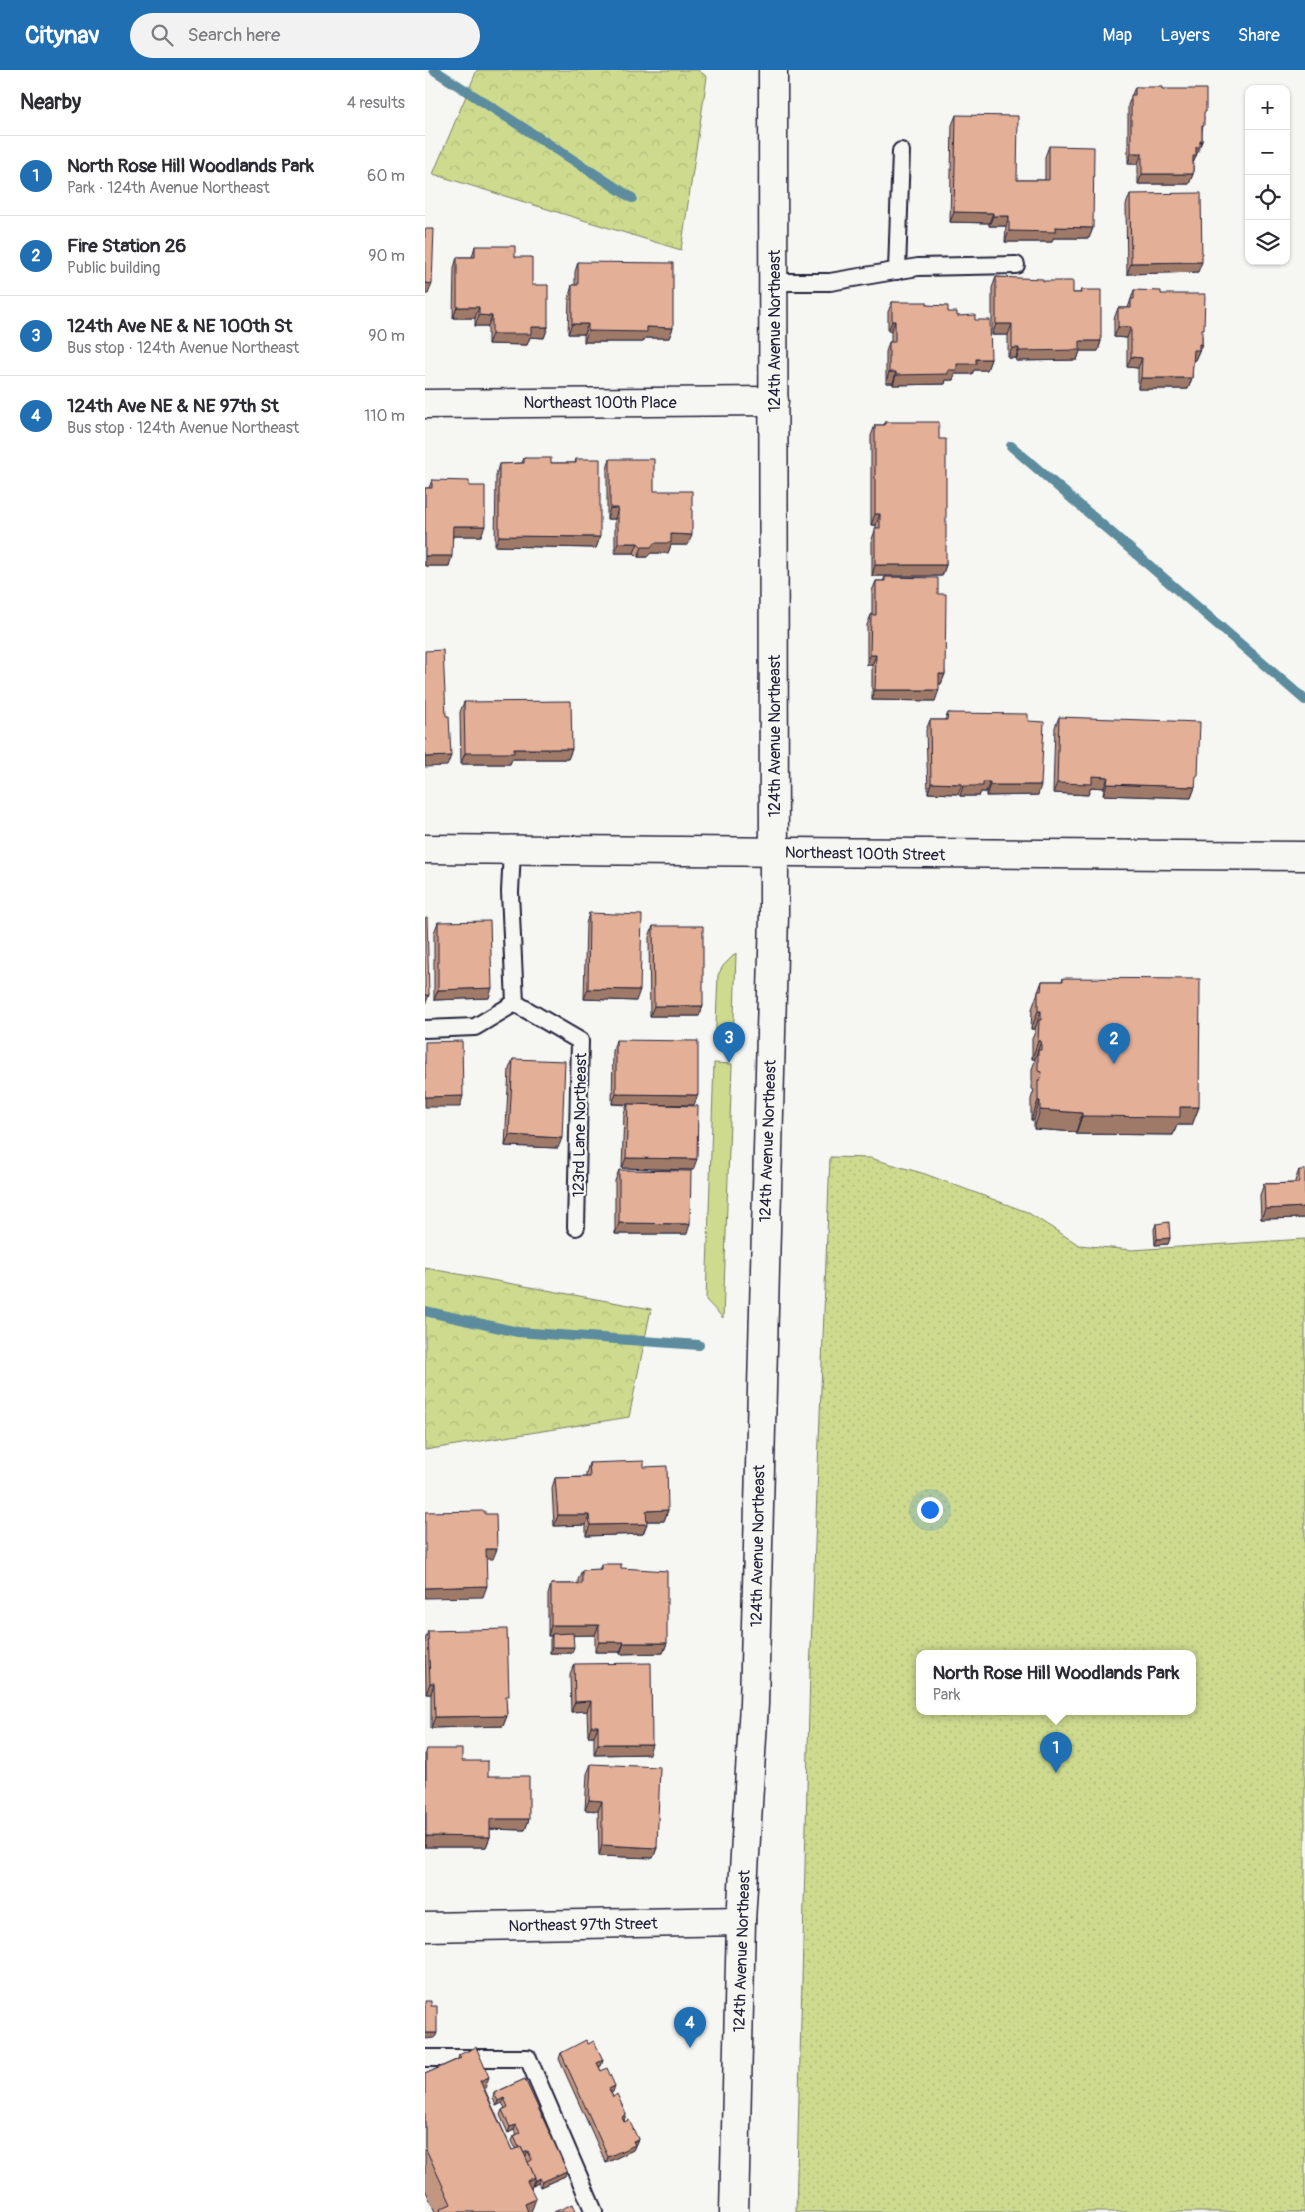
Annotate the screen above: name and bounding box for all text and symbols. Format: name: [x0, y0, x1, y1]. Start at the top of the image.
search box: [130, 13, 480, 58]
text: Citynav: [25, 21, 100, 50]
icon: search: [148, 21, 176, 49]
text: Search here: [188, 23, 280, 47]
text: Map: [1103, 24, 1132, 47]
text: Layers: [1160, 24, 1210, 47]
text: Share: [1238, 24, 1280, 47]
map controls: [1245, 85, 1290, 265]
button: +: [1245, 85, 1290, 130]
text: Nearby: [20, 89, 81, 116]
text: 4 results: [347, 93, 405, 113]
button: −: [1245, 130, 1290, 175]
text: North Rose Hill Woodlands Park: [67, 154, 314, 178]
text: 1: [33, 166, 39, 186]
text: 60 m: [367, 166, 405, 186]
button: locate: [1245, 175, 1290, 220]
text: Park · 124th Avenue Northeast: [67, 178, 270, 198]
button: layers: [1245, 220, 1290, 265]
text: Fire Station 26: [67, 234, 186, 258]
text: 2: [32, 246, 40, 266]
text: 90 m: [368, 246, 405, 266]
street label: 124th Avenue Northeast: [765, 249, 785, 412]
text: Public building: [67, 258, 160, 278]
text: 124th Ave NE & NE 100th St: [67, 314, 293, 338]
text: 3: [32, 326, 40, 346]
text: 90 m: [368, 326, 405, 346]
text: Bus stop · 124th Avenue Northeast: [67, 338, 299, 358]
street label: Northeast 100th Place: [523, 393, 677, 413]
text: 124th Ave NE & NE 97th St: [67, 394, 279, 418]
text: 4: [31, 406, 41, 426]
text: 110 m: [364, 406, 405, 426]
text: Bus stop · 124th Avenue Northeast: [67, 418, 299, 438]
street label: 124th Avenue Northeast: [765, 654, 785, 817]
street label: Northeast 100th Street: [785, 843, 946, 865]
pin: 3: [713, 1022, 745, 1063]
pin: 2: [1098, 1023, 1130, 1064]
street label: 123rd Lane Northeast: [569, 1052, 591, 1198]
street label: 124th Avenue Northeast: [755, 1059, 781, 1223]
street label: 124th Avenue Northeast: [747, 1464, 769, 1627]
your location: [917, 1497, 943, 1523]
popup: [916, 1650, 1196, 1715]
text: North Rose Hill Woodlands Park: [933, 1661, 1179, 1685]
text: Park: [933, 1685, 961, 1705]
pin: 1: [1040, 1732, 1072, 1773]
street label: 124th Avenue Northeast: [729, 1869, 755, 2033]
street label: Northeast 97th Street: [508, 1914, 658, 1936]
pin: 4: [674, 2007, 706, 2048]

